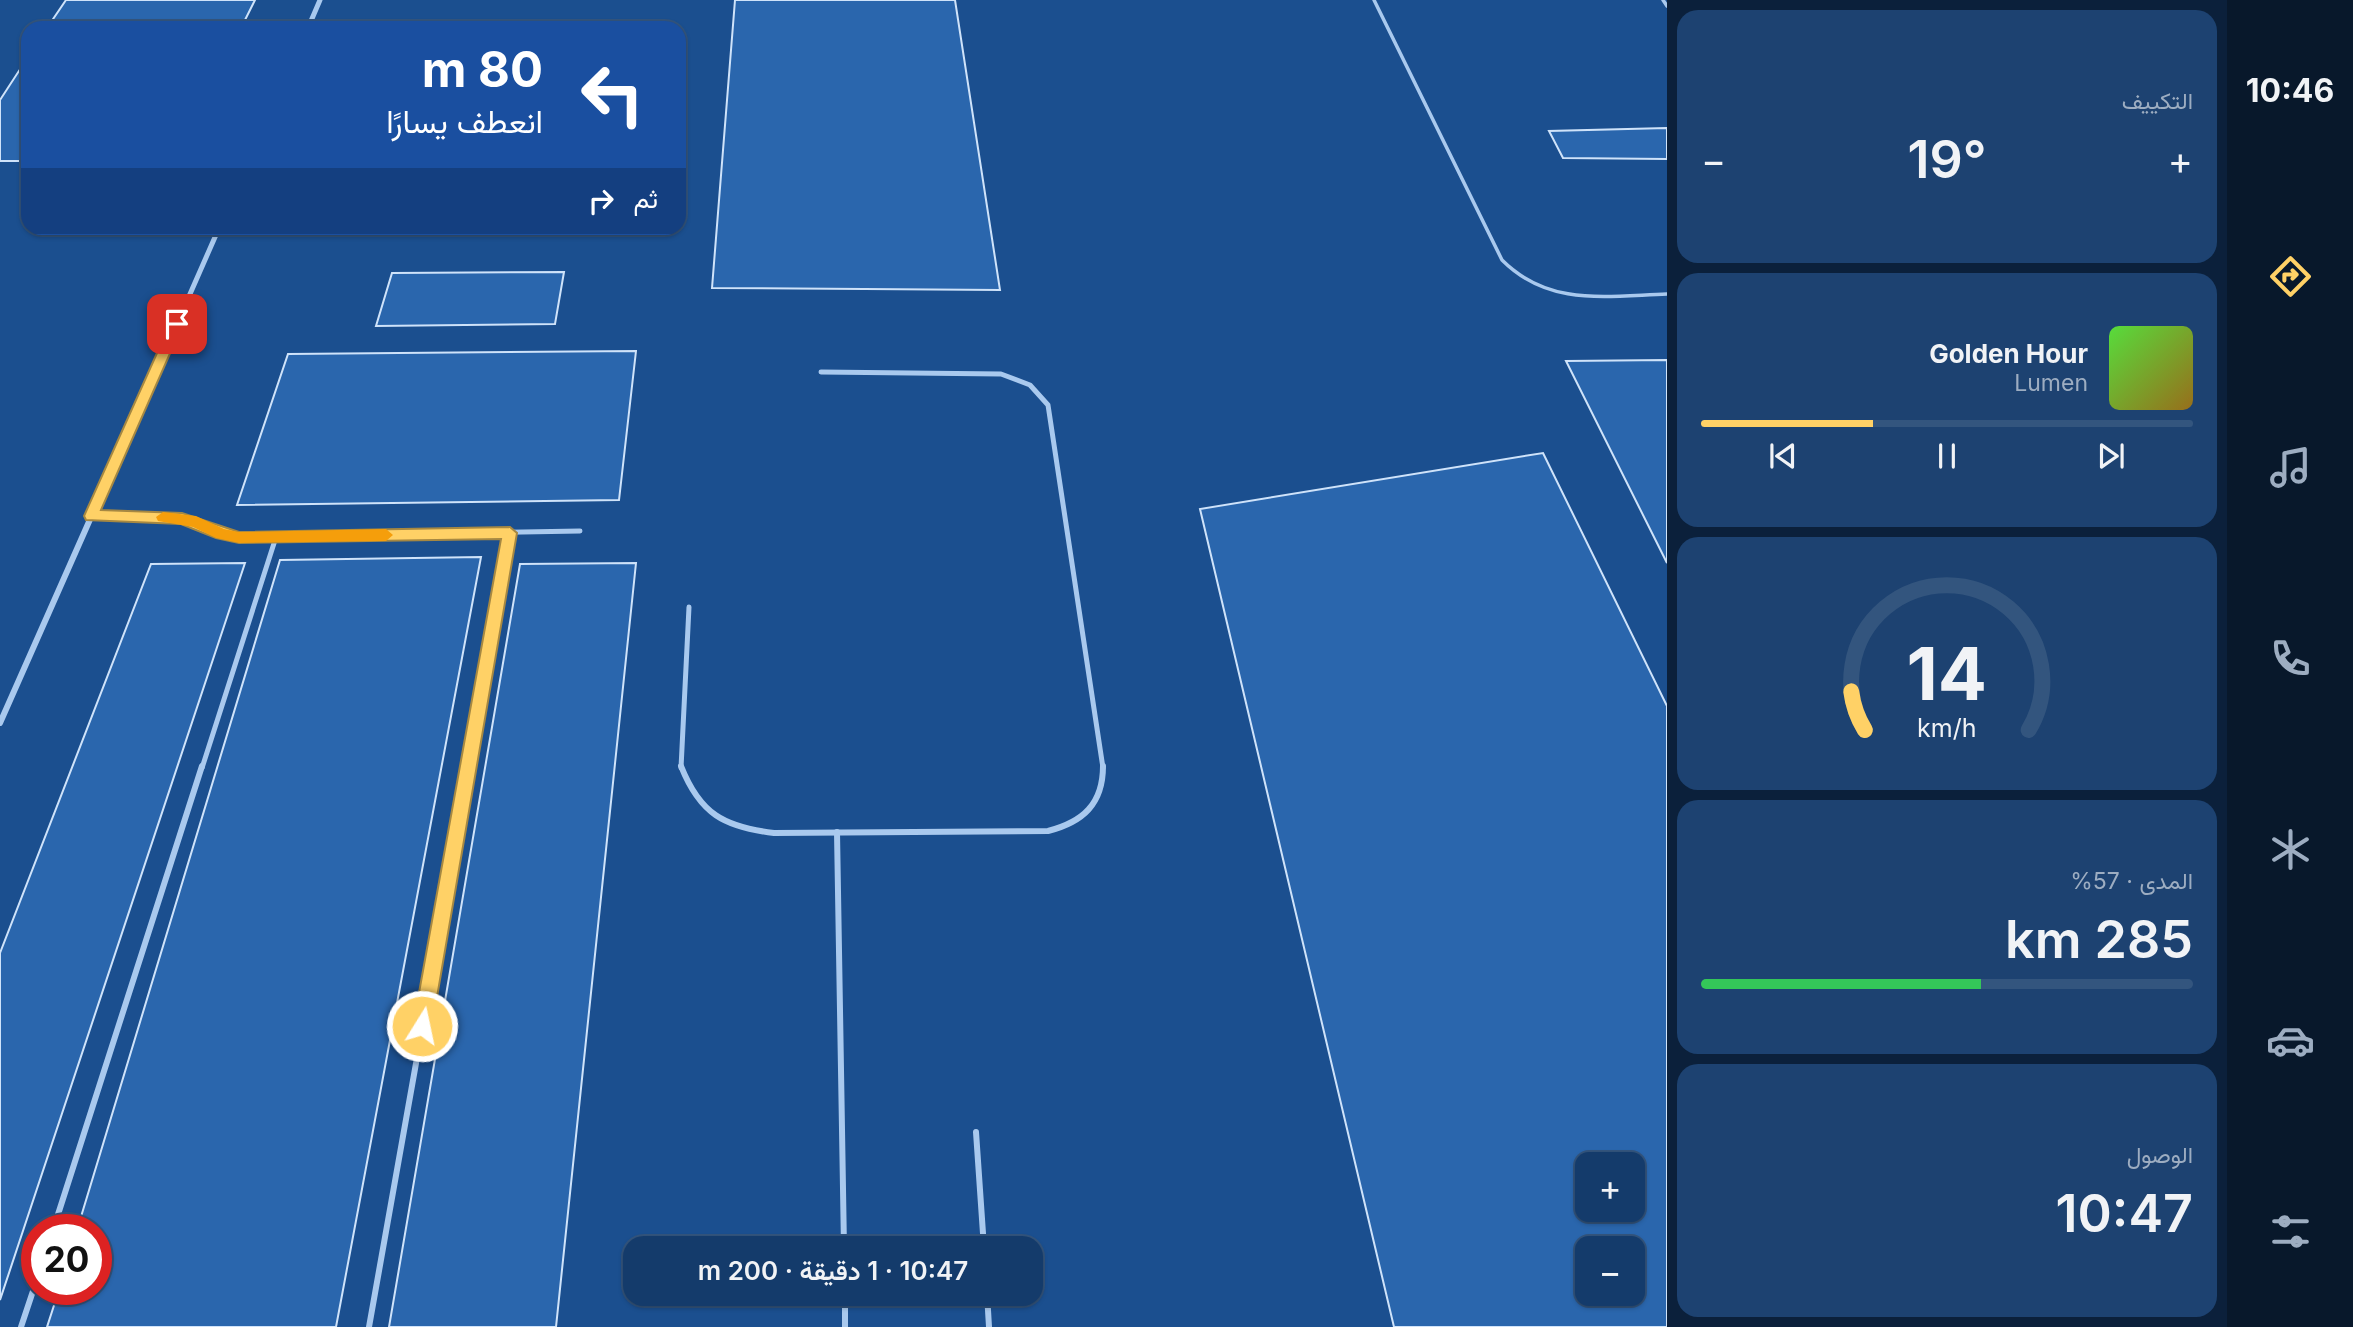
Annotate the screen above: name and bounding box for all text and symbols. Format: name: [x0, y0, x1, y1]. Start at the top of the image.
text: 80 m: [422, 40, 543, 99]
icon: left: [567, 49, 658, 140]
text: 10:46: [2246, 71, 2334, 110]
text: التكييف: [2122, 87, 2193, 115]
text: انعطف يسارًا: [386, 102, 543, 141]
text: 19°: [1907, 128, 1987, 191]
text: −: [1701, 137, 1726, 183]
text: +: [2168, 137, 2193, 183]
icon: right: [582, 182, 620, 220]
text: ثم: [634, 183, 658, 214]
icon: directions: [2266, 252, 2315, 301]
pin: [147, 294, 207, 354]
icon: arrive: [158, 305, 196, 343]
text: Golden Hour: [1929, 338, 2088, 369]
text: Lumen: [2014, 369, 2088, 397]
icon: previous: [1764, 437, 1802, 475]
icon: pause: [1928, 437, 1966, 475]
icon: next: [2092, 437, 2130, 475]
icon: music: [2266, 443, 2315, 492]
text: 14: [1907, 629, 1987, 718]
icon: phone: [2266, 634, 2315, 683]
text: km/h: [1917, 712, 1977, 742]
icon: climate: [2266, 825, 2315, 874]
text: المدى · 57%: [2070, 867, 2193, 895]
text: 285 km: [2005, 908, 2193, 971]
position arrow: [385, 989, 459, 1063]
icon: car: [2266, 1016, 2315, 1065]
text: الوصول: [2127, 1141, 2193, 1169]
map controls: [1575, 1152, 1645, 1306]
button: +: [1575, 1152, 1645, 1222]
text: 10:47: [2056, 1182, 2193, 1245]
icon: filters: [2266, 1207, 2315, 1256]
speed limit sign: 20: [21, 1214, 112, 1305]
button: −: [1575, 1236, 1645, 1306]
text: 10:47 · 1 دقيقة · 200 m: [698, 1255, 968, 1286]

